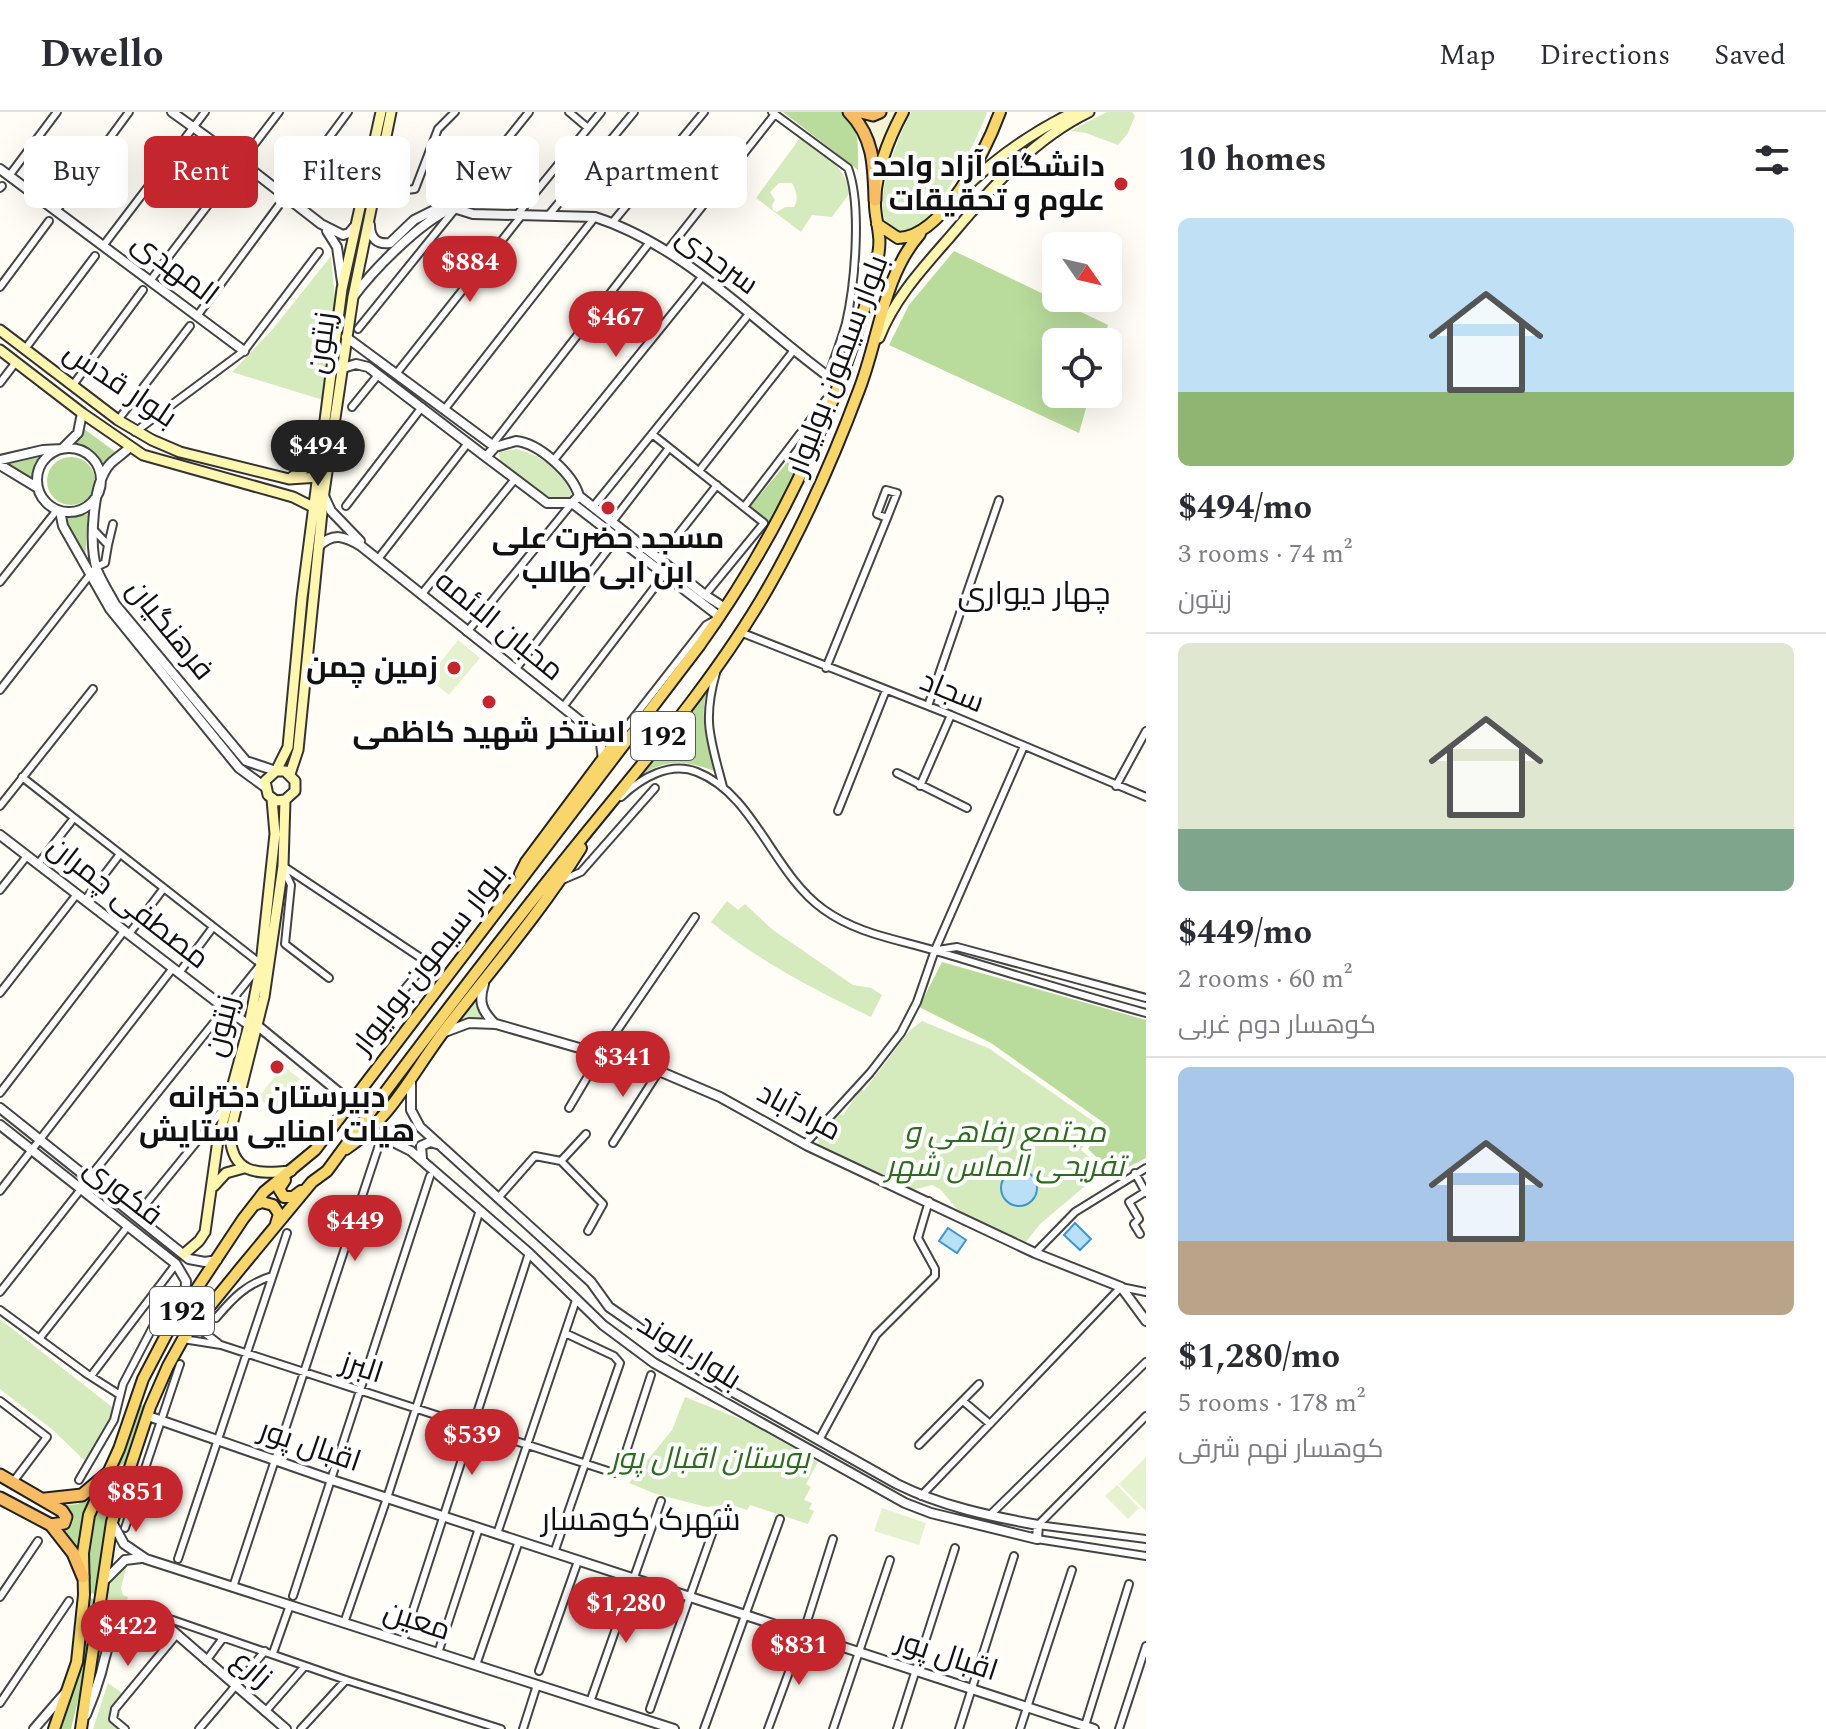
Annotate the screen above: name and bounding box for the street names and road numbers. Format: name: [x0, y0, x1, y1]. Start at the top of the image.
street label: سرحدی: [666, 215, 768, 307]
street label: المهدی: [122, 221, 228, 317]
street label: بلوار سیمون بولیوار: [774, 248, 901, 484]
street label: زیتون: [295, 309, 349, 377]
street label: بلوار قدس: [54, 330, 186, 440]
street label: محبان الائمه: [424, 559, 574, 693]
street label: فرهنگیان: [115, 569, 225, 691]
street label: سجاد: [913, 658, 991, 726]
road number: 192: [631, 712, 695, 760]
street label: مصطفی چمران: [37, 825, 219, 981]
street label: بلوار سیمون بولیوار: [339, 853, 520, 1066]
street label: زیتون: [192, 990, 252, 1062]
street label: مرادآباد: [748, 1071, 850, 1153]
street label: فکوری: [73, 1146, 173, 1238]
road number: 192: [150, 1287, 214, 1335]
street label: بلوار الوند: [628, 1302, 750, 1402]
street label: البرز: [333, 1339, 389, 1396]
street label: اقبال پور: [251, 1407, 367, 1485]
street label: معین: [377, 1589, 457, 1653]
street label: اقبال پور: [888, 1617, 1004, 1694]
street label: زارع: [222, 1638, 282, 1700]

